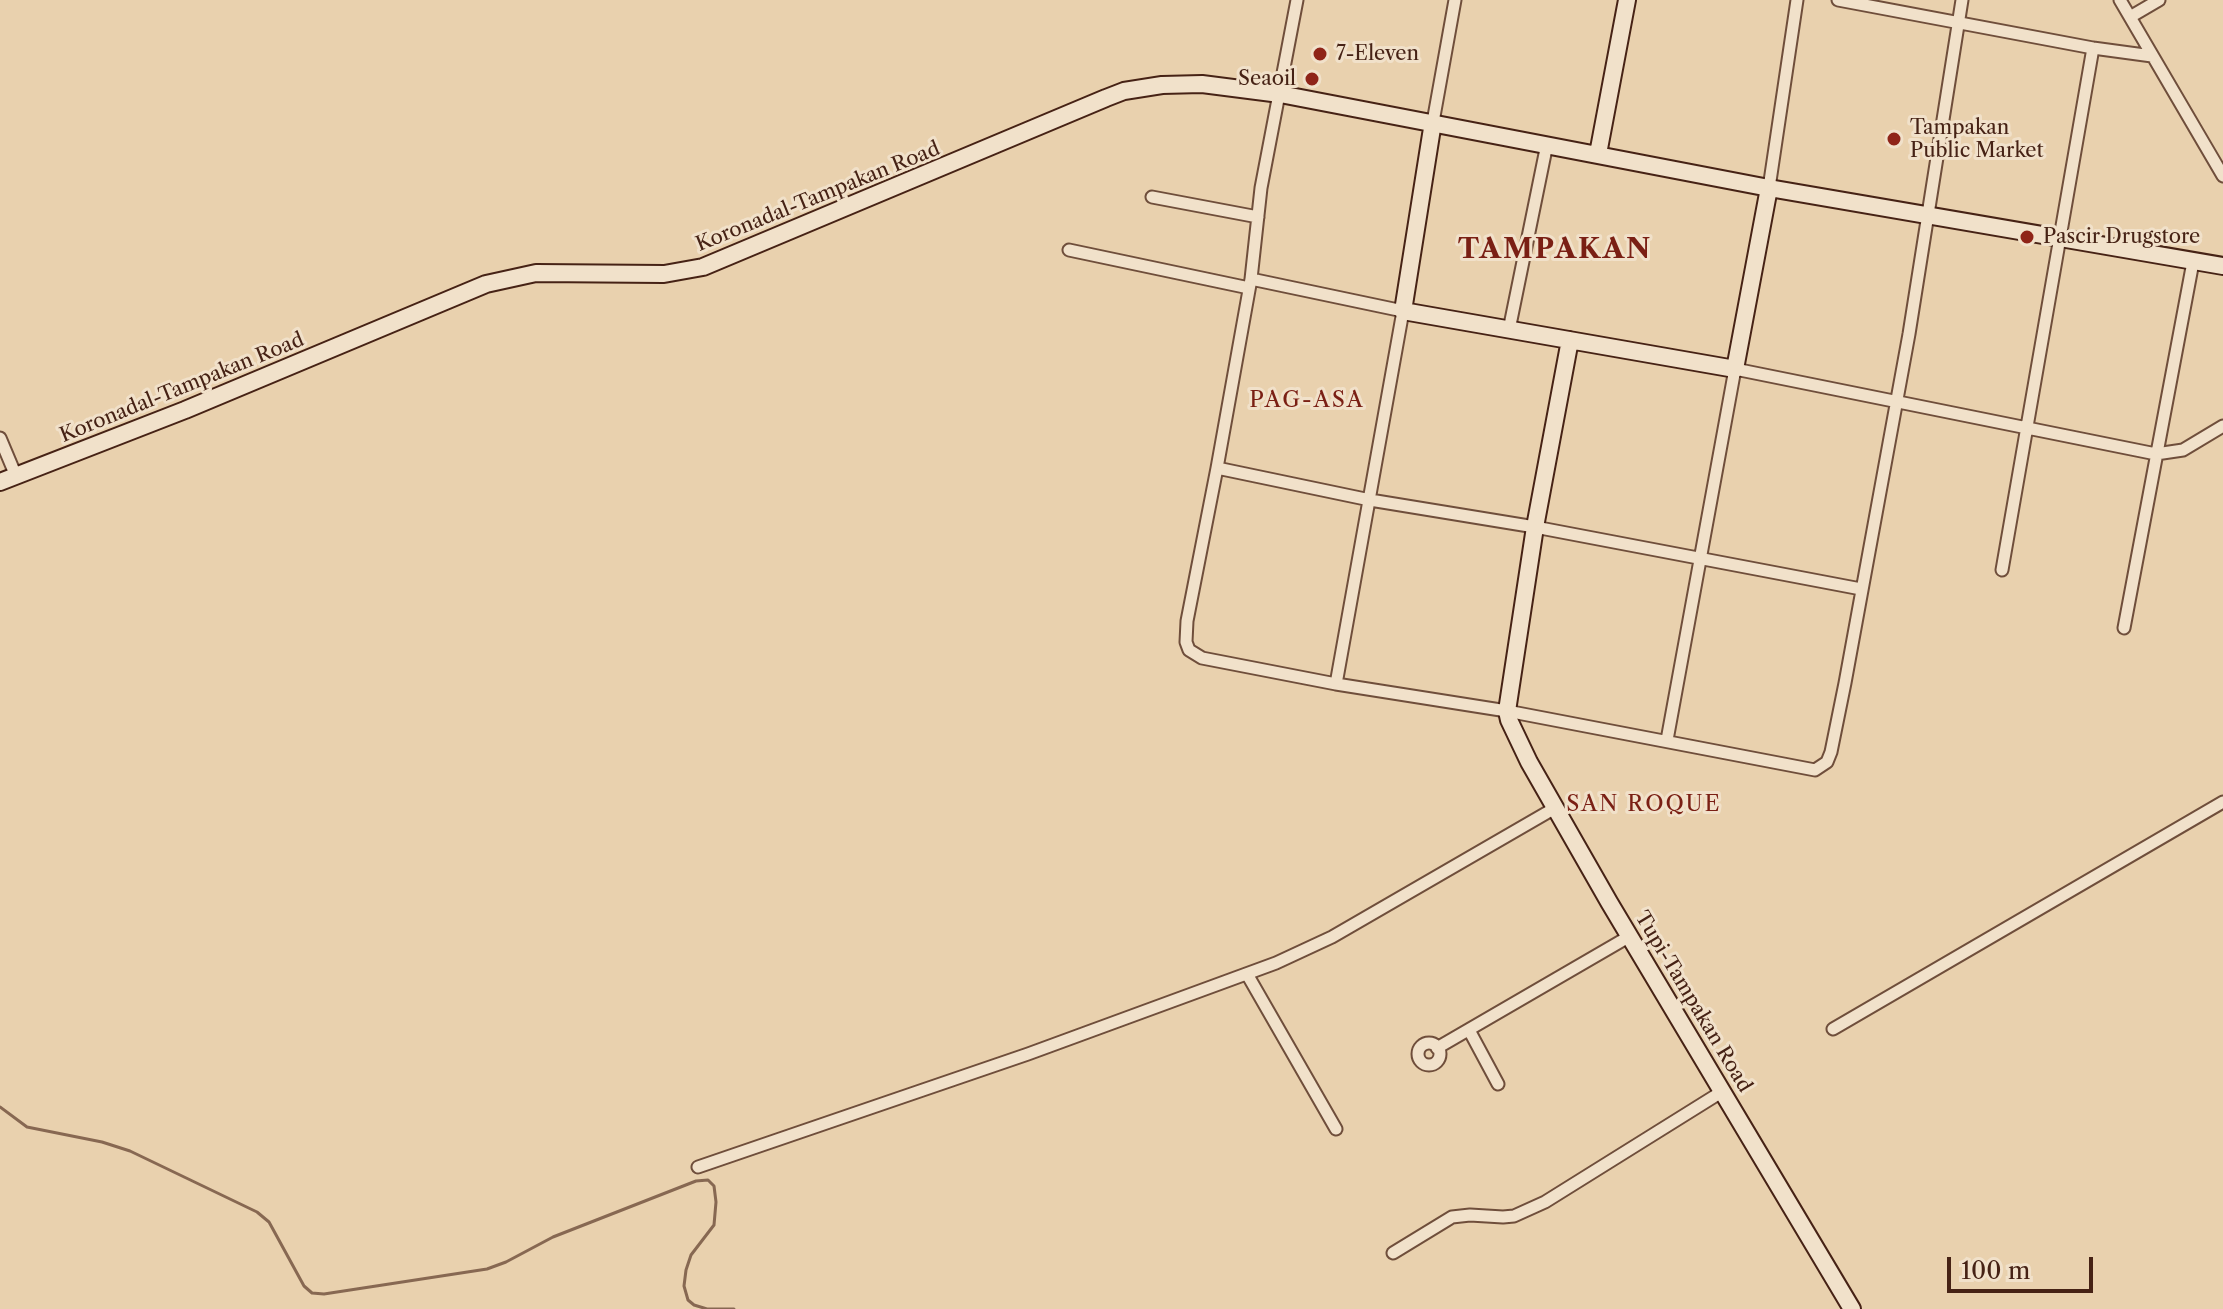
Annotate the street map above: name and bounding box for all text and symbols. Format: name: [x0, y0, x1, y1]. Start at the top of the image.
place label: 7-Eleven: [1336, 42, 1419, 66]
marker: 7-Eleven: [1311, 45, 1329, 63]
place label: Seaoil: [1238, 67, 1296, 91]
marker: Seaoil: [1303, 70, 1321, 88]
place label: Tampakan Public Market: [1910, 116, 2044, 163]
marker: Tampakan Public Market: [1885, 130, 1903, 148]
street label: Koronadal-Tampakan Road: [692, 137, 944, 257]
place label: Pascir Drugstore: [2043, 225, 2200, 249]
marker: Pascir Drugstore: [2018, 228, 2036, 246]
district label: TAMPAKAN: [1458, 233, 1652, 267]
street label: Koronadal-Tampakan Road: [56, 328, 308, 448]
district label: PAG-ASA: [1249, 388, 1365, 414]
district label: SAN ROQUE: [1566, 792, 1722, 818]
street label: Tupi-Tampakan Road: [1629, 907, 1757, 1097]
scale bar: [1951, 1241, 2097, 1291]
text: 100 m: [1961, 1256, 2030, 1285]

